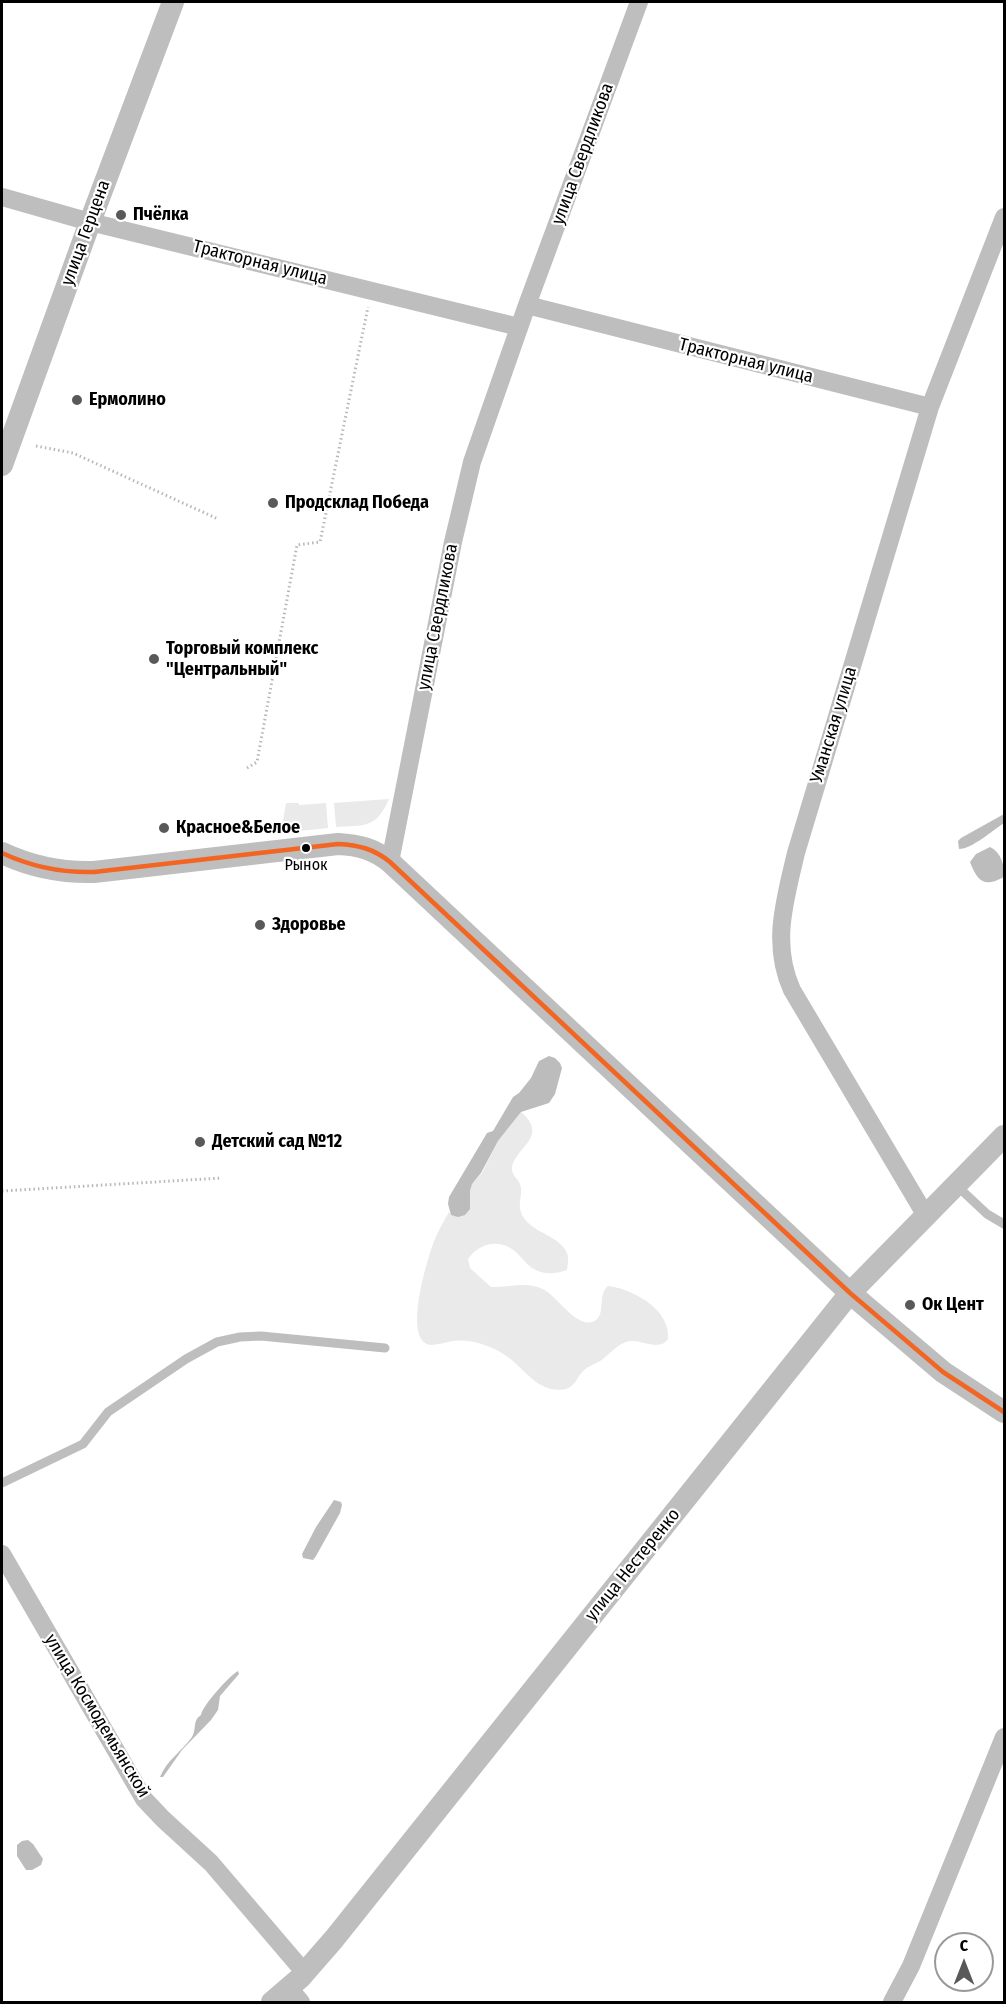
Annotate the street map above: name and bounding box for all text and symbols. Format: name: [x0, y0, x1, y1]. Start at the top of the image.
street label: улица Свердликова: [547, 80, 619, 228]
street label: улица Герцена: [57, 177, 115, 289]
place label: Пчёлка: [133, 204, 189, 226]
marker: Пчёлка: [114, 208, 128, 222]
street label: Тракторная улица: [191, 236, 329, 290]
street label: Тракторная улица: [677, 334, 815, 388]
place label: Ермолино: [89, 389, 166, 411]
marker: Ермолино: [70, 393, 84, 407]
place label: Продсклад Победа: [285, 492, 429, 514]
marker: Продсклад Победа: [266, 496, 280, 510]
street label: улица Свердликова: [413, 542, 463, 692]
place label: Торговый комплекс "Центральный": [166, 638, 318, 680]
marker: Торговый комплекс "Центральный": [147, 652, 161, 666]
street label: Уманская улица: [806, 664, 862, 786]
place label: Красное&Белое: [176, 817, 300, 839]
marker: Красное&Белое: [157, 821, 171, 835]
marker: Рынок: [300, 842, 312, 854]
place label: Рынок: [284, 856, 328, 876]
place label: Здоровье: [272, 914, 346, 936]
marker: Здоровье: [253, 918, 267, 932]
place label: Детский сад №12: [212, 1131, 342, 1153]
marker: Детский сад №12: [193, 1135, 207, 1149]
place label: Ок Цент: [922, 1294, 984, 1316]
marker: Ок Цент: [903, 1298, 917, 1312]
street label: улица Нестеренко: [581, 1504, 685, 1626]
street label: улица Космодемьянской: [40, 1630, 154, 1802]
north arrow: [934, 1932, 994, 1992]
text: С: [960, 1936, 968, 1955]

